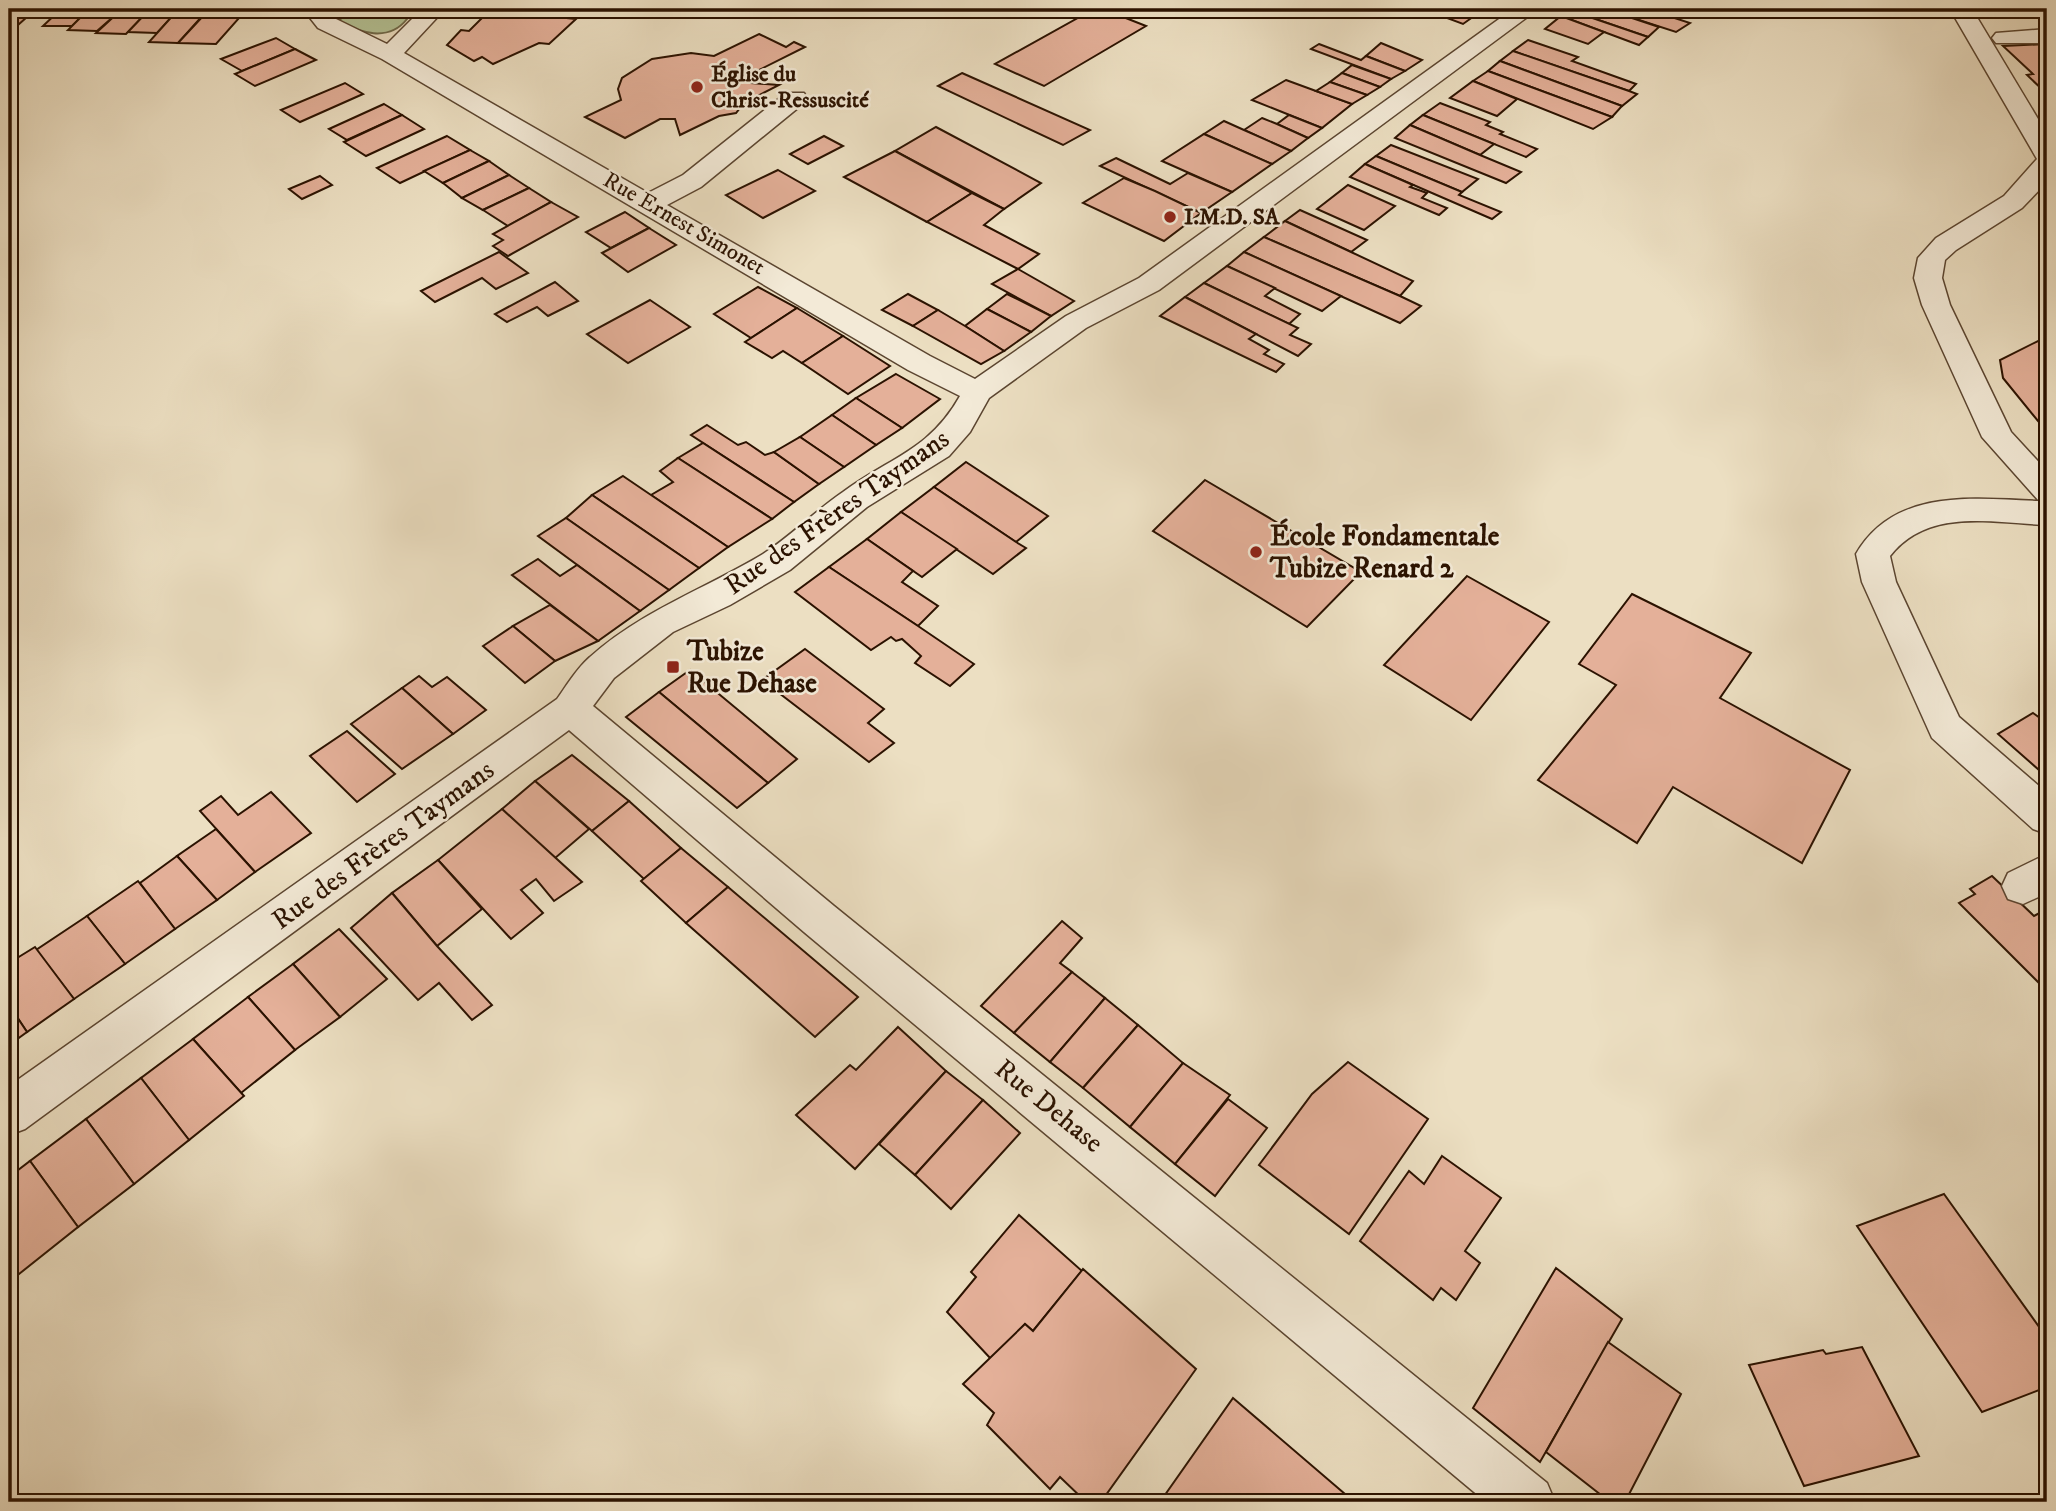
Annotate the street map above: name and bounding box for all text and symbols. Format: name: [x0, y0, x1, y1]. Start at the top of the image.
place label: Église du Christ-Ressuscité: [711, 60, 869, 115]
marker: Église du Christ-Ressuscité: [689, 79, 705, 95]
street label: Rue Ernest Simonet: [598, 166, 770, 282]
place label: I.M.D. SA: [1184, 203, 1281, 232]
marker: I.M.D. SA: [1162, 209, 1178, 225]
street label: Rue des Frères Taymans: [718, 421, 956, 603]
place label: École Fondamentale Tubize Renard 2: [1269, 518, 1500, 586]
marker: École Fondamentale Tubize Renard 2: [1248, 544, 1264, 560]
place label: Tubize Rue Dehase: [686, 634, 817, 701]
marker: Tubize Rue Dehase: [665, 659, 681, 675]
street label: Rue des Frères Taymans: [265, 753, 501, 937]
street label: Rue Dehase: [988, 1052, 1110, 1160]

